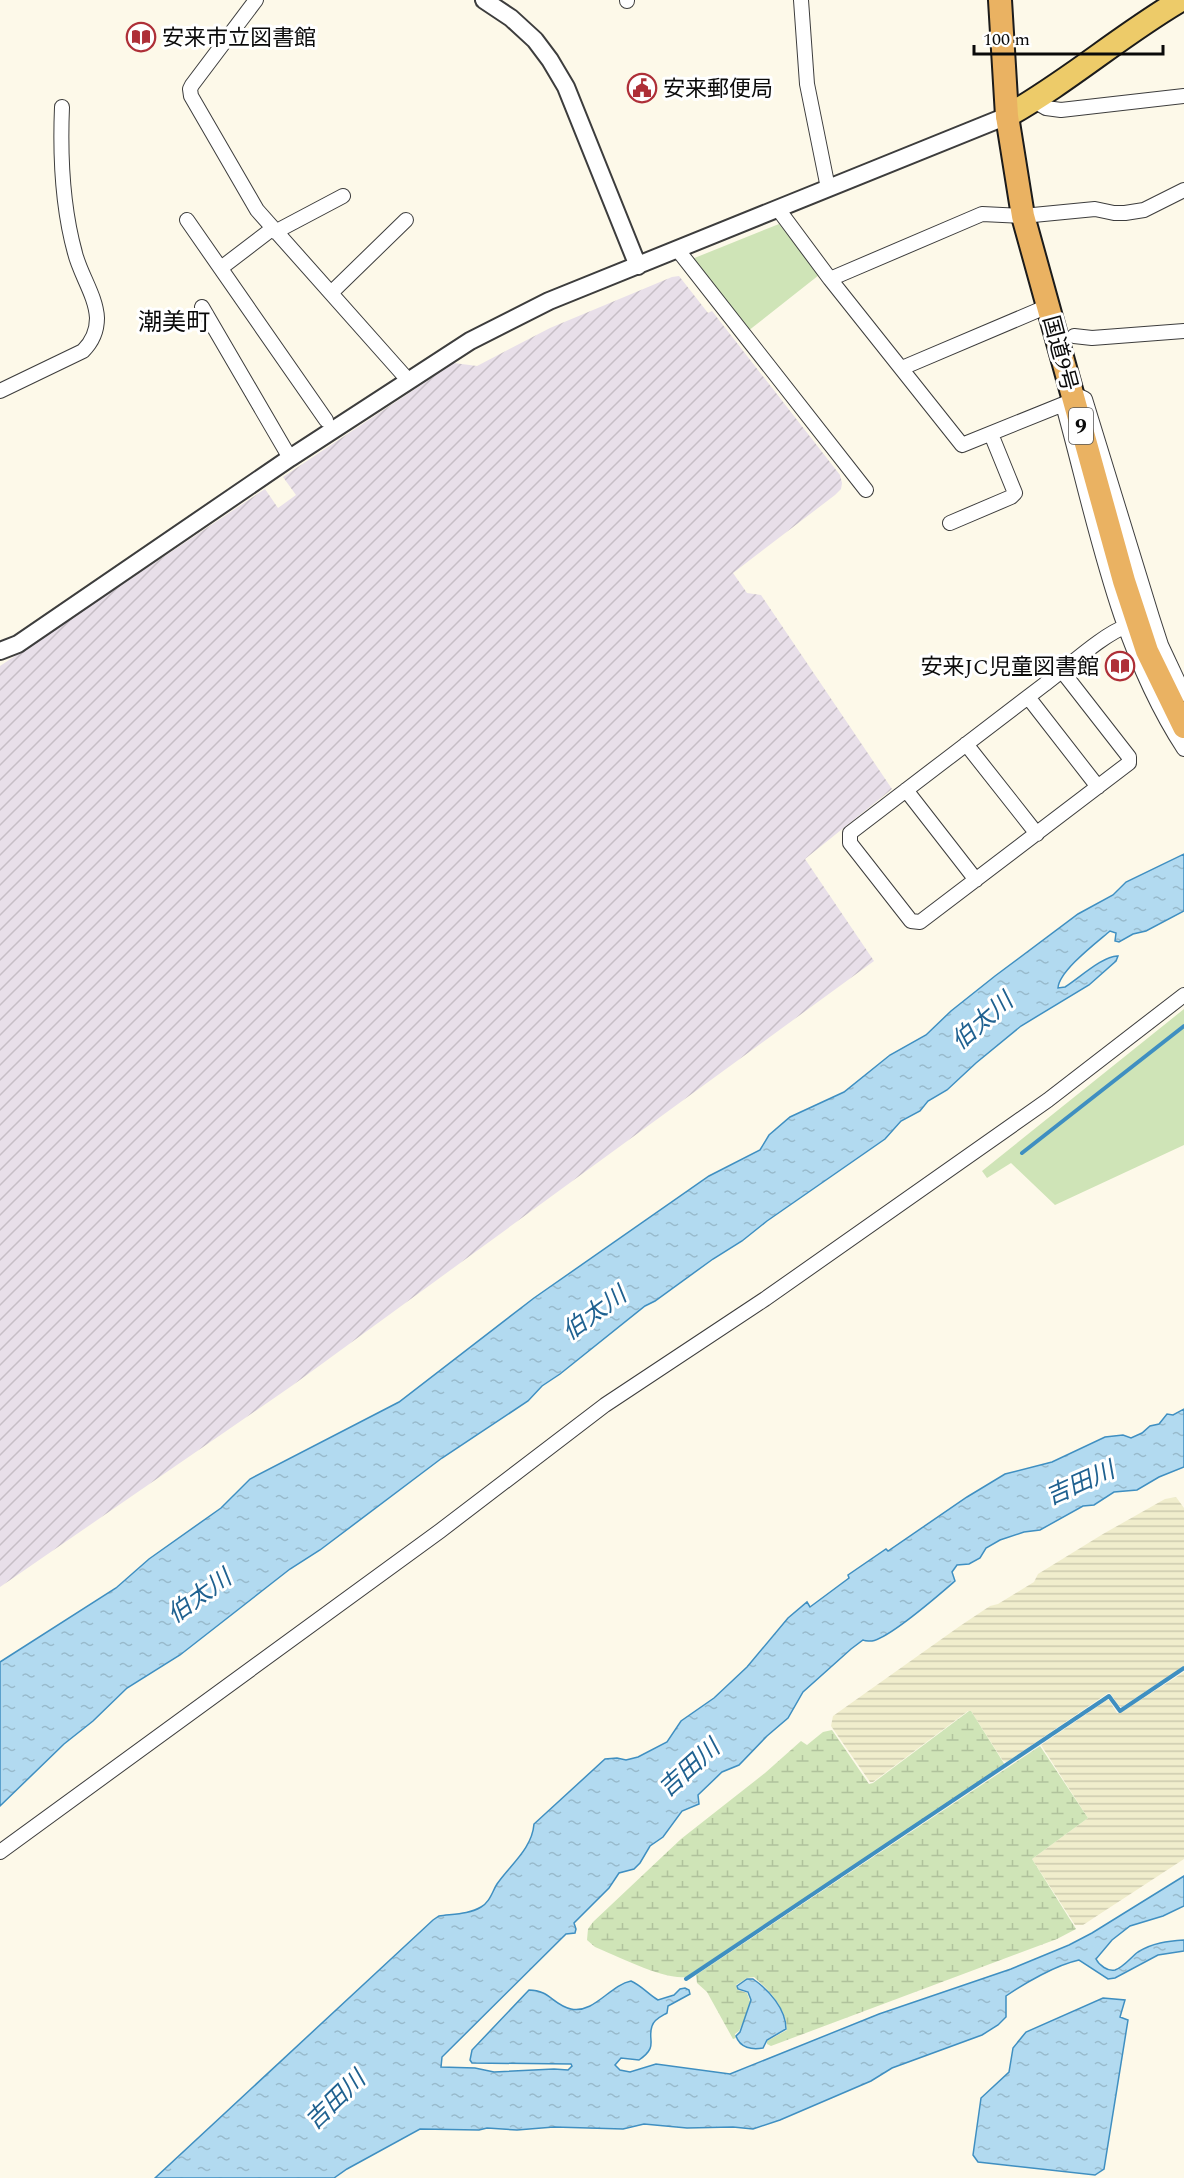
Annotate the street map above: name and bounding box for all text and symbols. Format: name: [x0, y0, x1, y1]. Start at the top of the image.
scale bar: [974, 18, 1163, 56]
library icon: 安来市立図書館: [125, 21, 157, 53]
place label: 安来市立図書館: [162, 22, 316, 55]
text: 100 m: [983, 26, 1030, 53]
public building icon: 安来郵便局: [626, 72, 658, 104]
place label: 安来郵便局: [663, 73, 773, 106]
district label: 潮美町: [138, 305, 210, 341]
street label: 国道9号: [1034, 312, 1085, 395]
road number: 9: [1069, 408, 1093, 444]
library icon: 安来JC児童図書館: [1104, 650, 1136, 682]
place label: 安来JC児童図書館: [920, 651, 1099, 684]
water label: 伯太川: [944, 983, 1024, 1059]
water label: 伯太川: [555, 1276, 637, 1350]
water label: 吉田川: [1040, 1452, 1123, 1515]
water label: 伯太川: [160, 1559, 242, 1633]
water label: 吉田川: [651, 1729, 731, 1806]
water label: 吉田川: [297, 2061, 376, 2139]

